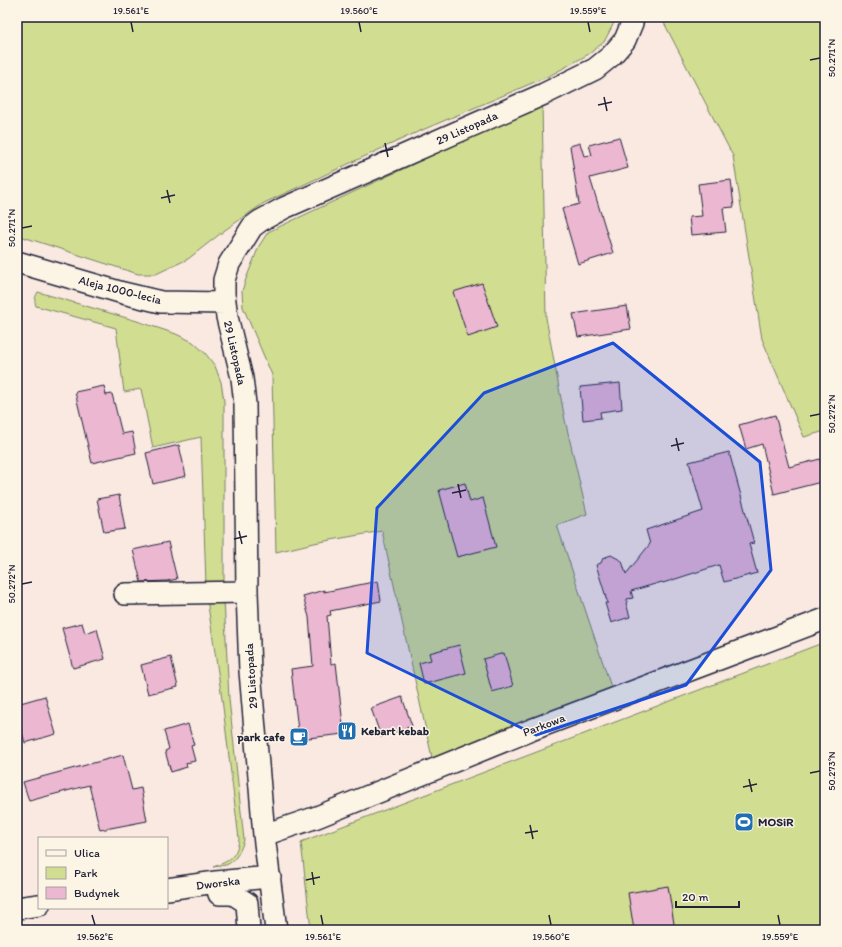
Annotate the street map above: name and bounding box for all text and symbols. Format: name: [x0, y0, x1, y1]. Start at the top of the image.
text: 19.561°E: [113, 4, 149, 17]
text: 19.560°E: [340, 4, 378, 17]
text: 19.559°E: [570, 4, 607, 17]
text: 50.271°N: [825, 39, 838, 77]
street label: 29 Listopada: [434, 108, 501, 148]
text: 50.271°N: [5, 209, 18, 247]
street label: Aleja 1000-lecia: [77, 273, 164, 307]
street label: 29 Listopada: [221, 319, 249, 387]
text: 50.272°N: [825, 394, 838, 434]
text: 50.272°N: [5, 564, 18, 604]
street label: 29 Listopada: [242, 642, 260, 709]
street label: Parkowa: [521, 710, 568, 739]
restaurant icon: Kebart kebab: [336, 720, 358, 742]
place label: Kebart kebab: [361, 724, 429, 738]
cafe icon: park cafe: [288, 726, 310, 748]
place label: park cafe: [236, 730, 285, 745]
text: 50.273°N: [825, 751, 838, 791]
sports icon: MOSiR: [733, 811, 755, 833]
place label: MOSiR: [758, 815, 794, 829]
legend: [38, 837, 168, 909]
text: Ulica: [74, 846, 100, 860]
text: Park: [74, 866, 98, 880]
street label: Dworska: [195, 873, 241, 893]
scale bar: [676, 883, 739, 909]
text: Budynek: [74, 886, 120, 900]
text: 20 m: [682, 890, 709, 904]
text: 19.562°E: [77, 930, 114, 943]
text: 19.561°E: [305, 930, 341, 943]
text: 19.560°E: [532, 930, 570, 943]
text: 19.559°E: [762, 930, 799, 943]

